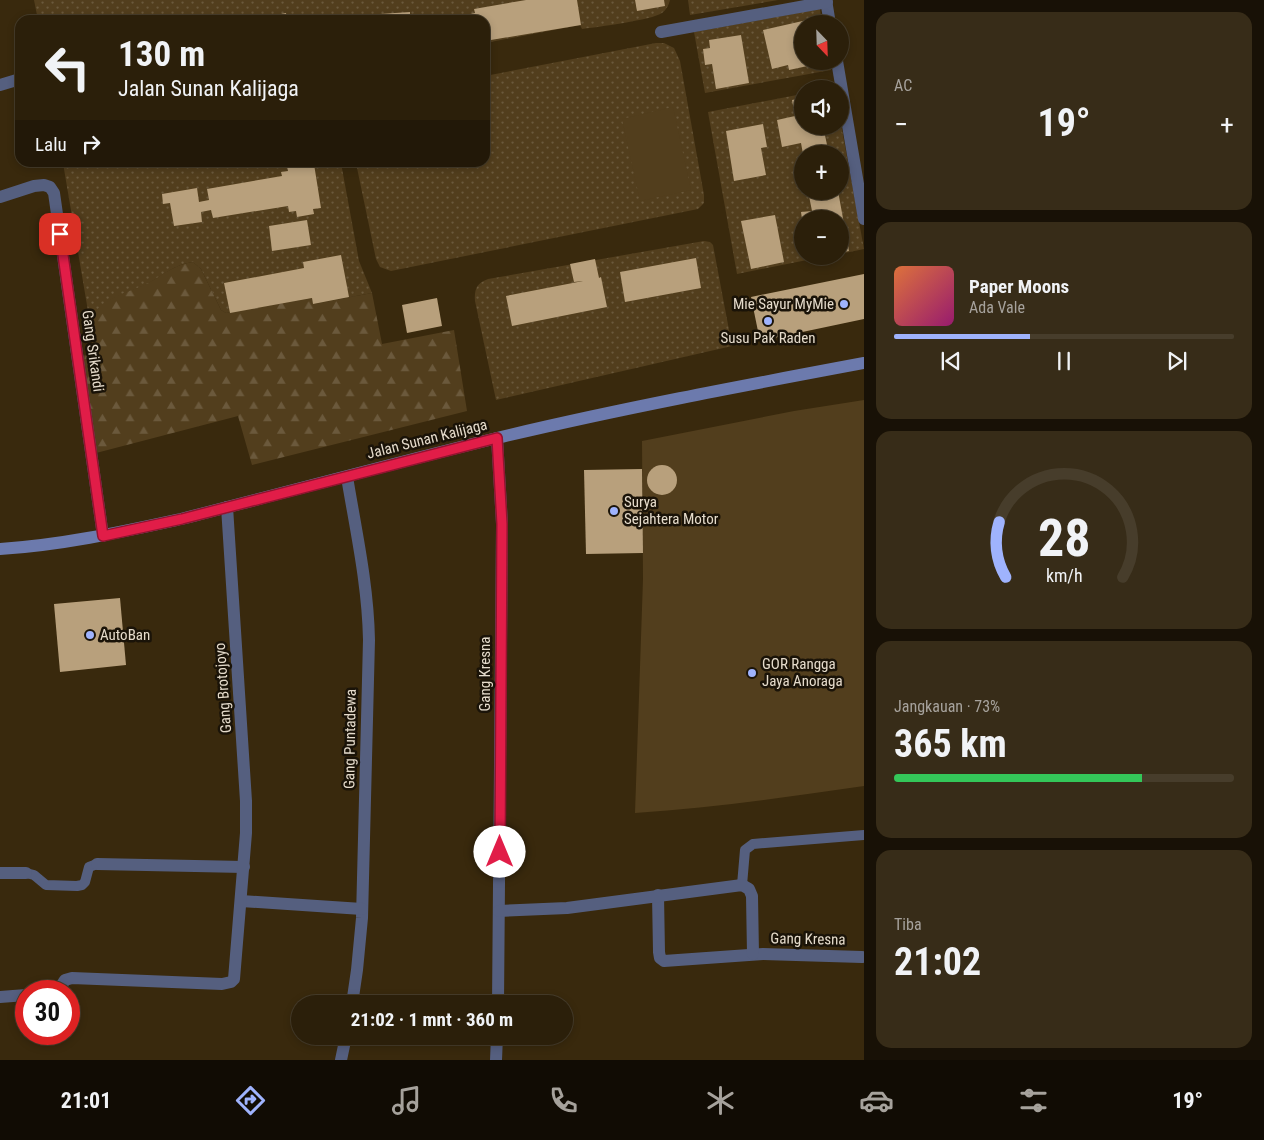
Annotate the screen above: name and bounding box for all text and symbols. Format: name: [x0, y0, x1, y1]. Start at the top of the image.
north arrow: [794, 15, 849, 70]
map controls: [794, 15, 849, 265]
text: 130 m: [118, 34, 205, 75]
icon: left: [35, 35, 100, 100]
text: Jalan Sunan Kalijaga: [118, 76, 299, 101]
text: AC: [894, 76, 912, 95]
button: sound: [794, 80, 849, 135]
text: 19°: [1037, 101, 1091, 145]
text: −: [894, 108, 908, 141]
text: +: [1220, 108, 1234, 141]
icon: right: [77, 130, 105, 158]
text: Lalu: [35, 133, 67, 156]
button: +: [794, 145, 849, 200]
button: −: [794, 210, 849, 265]
pin: [39, 213, 81, 255]
icon: arrive: [46, 220, 74, 248]
text: Paper Moons: [969, 275, 1069, 298]
place label: Mie Sayur MyMie: [733, 295, 834, 313]
marker: Mie Sayur MyMie: [838, 298, 850, 310]
text: Ada Vale: [969, 298, 1025, 317]
street label: Gang Srikandi: [78, 309, 108, 393]
marker: Susu Pak Raden: [762, 315, 774, 327]
place label: Susu Pak Raden: [720, 329, 816, 347]
icon: previous: [937, 347, 965, 375]
icon: pause: [1050, 347, 1078, 375]
icon: next: [1163, 347, 1191, 375]
street label: Jalan Sunan Kalijaga: [365, 415, 489, 463]
place label: Surya Sejahtera Motor: [624, 493, 719, 528]
marker: Surya Sejahtera Motor: [608, 505, 620, 517]
text: 28: [1038, 508, 1090, 569]
text: km/h: [1046, 565, 1082, 586]
place label: AutoBan: [100, 626, 150, 644]
marker: AutoBan: [84, 629, 96, 641]
street label: Gang Kresna: [476, 636, 494, 712]
street label: Gang Brotojoyo: [211, 642, 235, 734]
place label: GOR Rangga Jaya Anoraga: [762, 655, 843, 690]
marker: GOR Rangga Jaya Anoraga: [746, 667, 758, 679]
street label: Gang Puntadewa: [340, 689, 360, 789]
text: Jangkauan · 73%: [894, 697, 1000, 716]
text: 365 km: [894, 722, 1007, 766]
position arrow: [473, 825, 525, 877]
text: Tiba: [894, 915, 922, 934]
street label: Gang Kresna: [770, 929, 846, 949]
text: 21:02: [894, 940, 981, 984]
speed limit sign: 30: [15, 980, 80, 1045]
text: 21:02 · 1 mnt · 360 m: [351, 1008, 513, 1031]
icon: directions: [233, 1083, 268, 1118]
icon: music: [389, 1083, 424, 1118]
icon: phone: [546, 1083, 581, 1118]
icon: climate: [703, 1083, 738, 1118]
icon: car: [859, 1083, 894, 1118]
icon: filters: [1016, 1083, 1051, 1118]
text: 21:01: [61, 1088, 111, 1113]
text: 19°: [1172, 1088, 1203, 1113]

